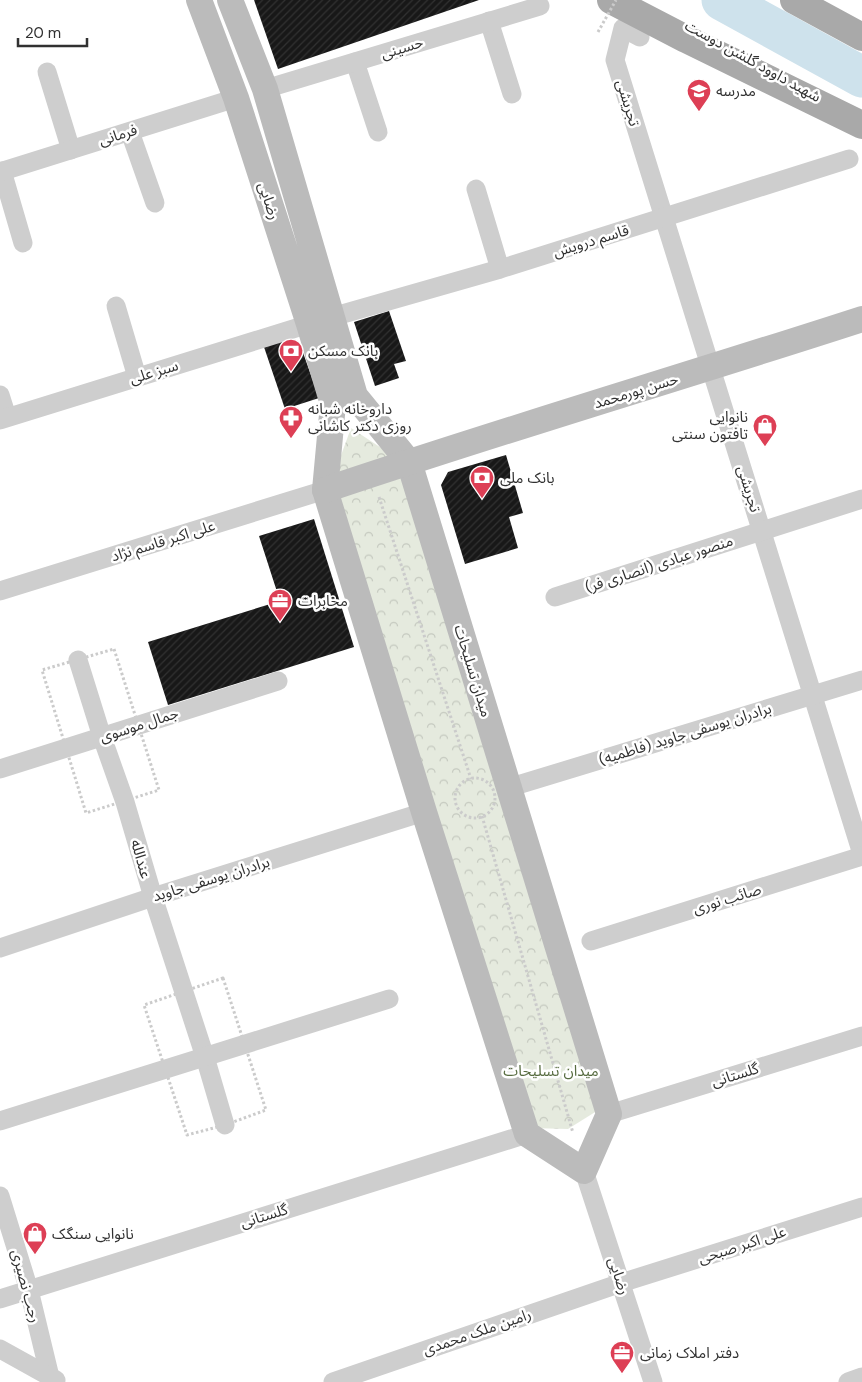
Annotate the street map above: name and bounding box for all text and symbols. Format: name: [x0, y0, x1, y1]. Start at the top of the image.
scale bar: [18, 15, 86, 47]
street label: شهید داوود گلشن دوست: [681, 15, 825, 107]
text: 20 m: [25, 23, 61, 43]
street label: حسینی: [378, 32, 426, 64]
street label: تجریشی: [611, 77, 645, 129]
school or university icon: مدرسه: [686, 78, 712, 112]
place label: مدرسه: [716, 81, 756, 101]
street label: فرمانی: [96, 120, 140, 150]
street label: رضایی: [254, 180, 284, 222]
street label: قاسم درویش: [551, 220, 632, 263]
bank icon: بانک مسکن: [278, 338, 304, 372]
place label: بانک مسکن: [308, 341, 378, 361]
street label: سبز علی: [127, 355, 181, 389]
street label: حسن پورمحمد: [591, 369, 681, 413]
place label: داروخانه شبانه روزی دکتر کاشانی: [308, 399, 412, 436]
pharmacy icon: داروخانه شبانه روزی دکتر کاشانی: [278, 405, 304, 439]
place label: نانوایی تافتون سنتی: [672, 407, 748, 444]
shop icon: نانوایی تافتون سنتی: [752, 413, 778, 447]
street label: تجریشی: [732, 463, 766, 515]
bank icon: بانک ملی: [469, 465, 495, 499]
place label: بانک ملی: [500, 468, 554, 488]
street label: علی اکبر قاسم نژاد: [109, 516, 218, 567]
street label: منصور عبادی (انصاری فر): [583, 531, 735, 597]
office icon: مخابرات: [267, 588, 293, 622]
place label: مخابرات: [298, 591, 348, 611]
street label: میدان تسلیحات: [449, 622, 497, 720]
street label: برادران یوسفی جاوید (فاطمیه): [596, 698, 774, 770]
street label: جمال موسوی: [97, 703, 181, 747]
street label: عندالله: [126, 837, 156, 881]
street label: برادران یوسفی جاوید: [150, 852, 272, 906]
street label: صائب نوری: [690, 879, 764, 919]
street label: گلستانی: [709, 1058, 762, 1092]
park label: میدان تسلیحات: [503, 1061, 599, 1081]
street label: گلستانی: [238, 1199, 291, 1233]
shop icon: نانوایی سنگک: [22, 1221, 48, 1255]
street label: علی اکبر صبحی: [696, 1221, 789, 1269]
place label: نانوایی سنگک: [52, 1224, 134, 1244]
street label: رجب نصیری: [7, 1247, 45, 1325]
street label: رضایی: [604, 1255, 634, 1297]
street label: رامین ملک محمدی: [420, 1304, 534, 1360]
office icon: دفتر املاک زمانی: [609, 1340, 635, 1374]
place label: دفتر املاک زمانی: [640, 1343, 739, 1363]

